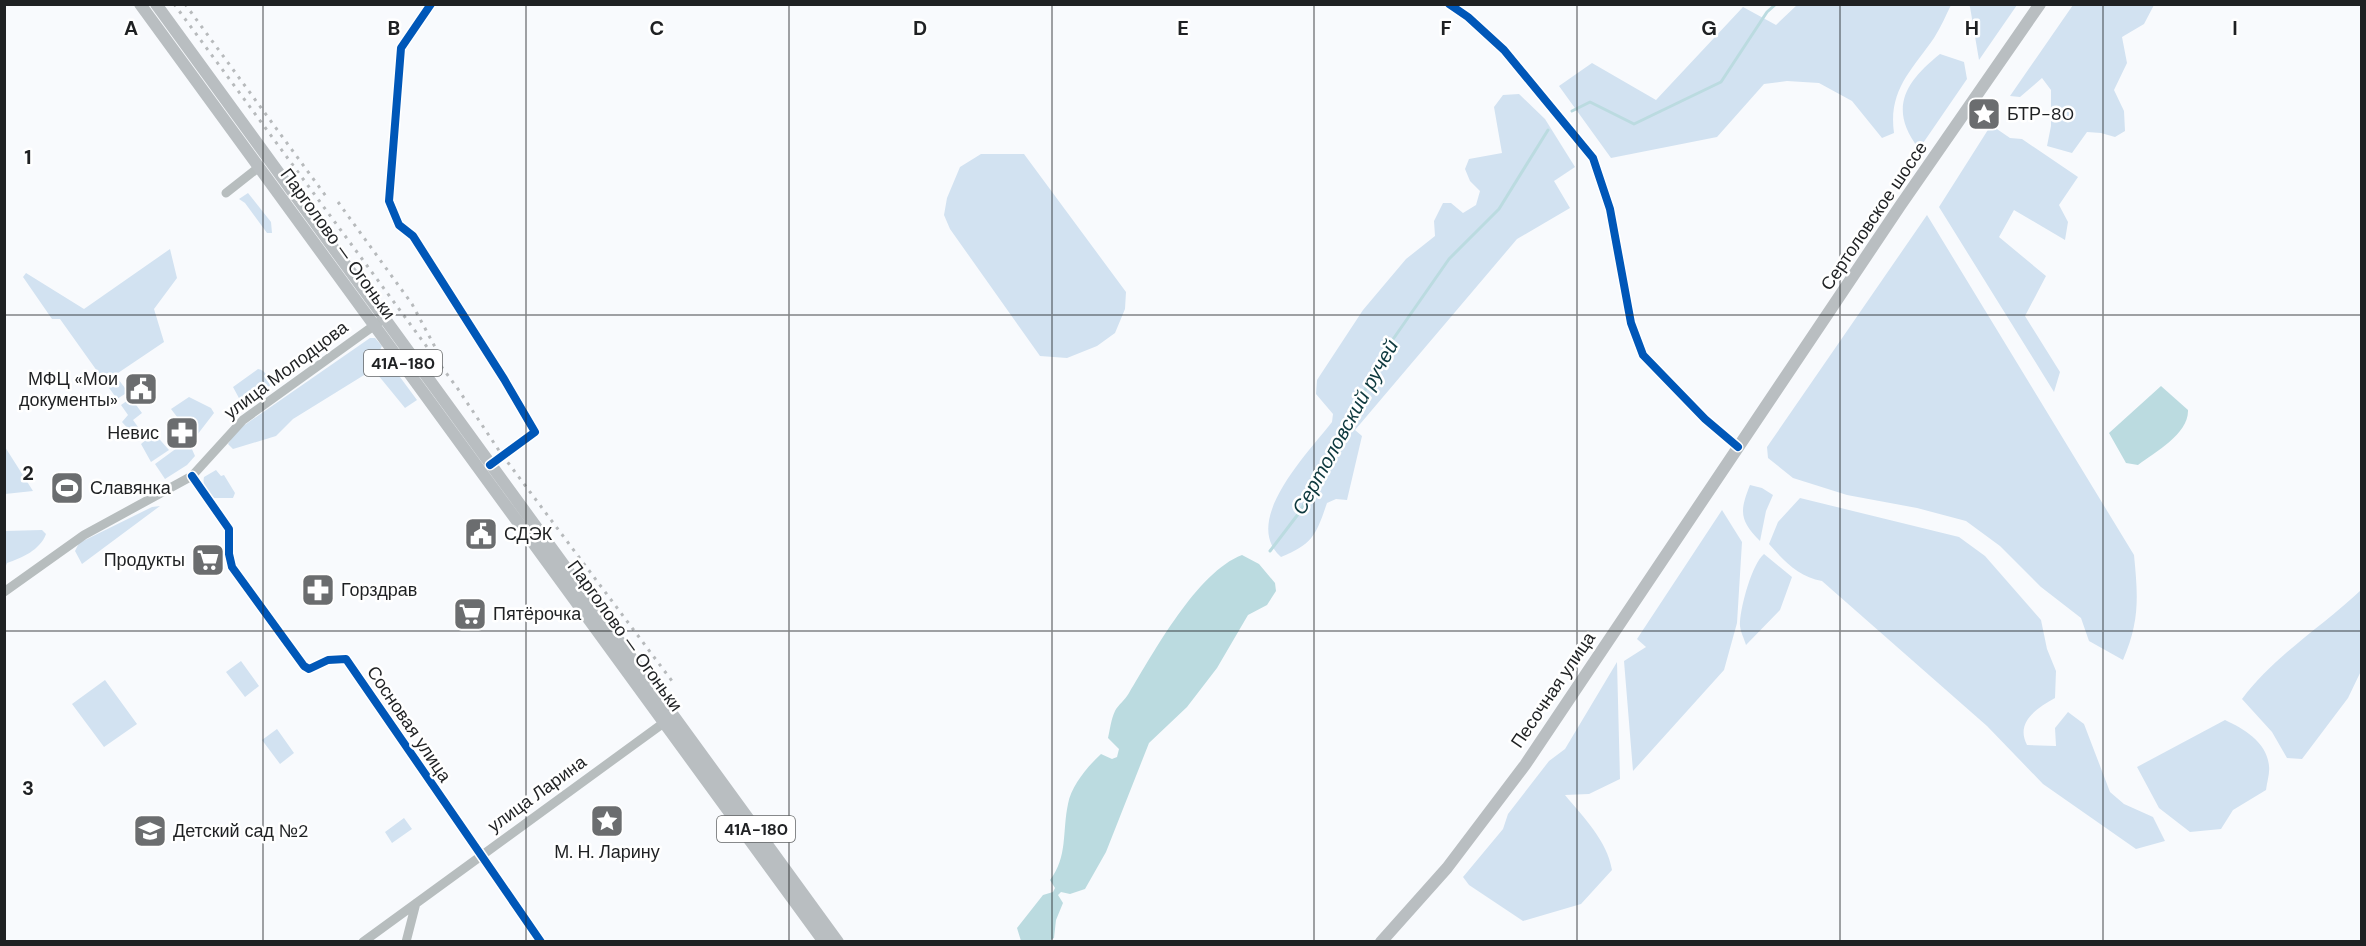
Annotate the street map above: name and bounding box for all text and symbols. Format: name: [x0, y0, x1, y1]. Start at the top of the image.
text: A: [124, 15, 138, 41]
text: B: [388, 15, 400, 41]
text: C: [650, 15, 664, 41]
text: D: [913, 15, 927, 41]
text: E: [1177, 15, 1189, 41]
text: F: [1440, 15, 1452, 41]
text: G: [1701, 15, 1717, 41]
text: H: [1965, 15, 1979, 41]
text: I: [2232, 15, 2238, 41]
place icon: БТР-80: [1966, 96, 2002, 132]
place label: БТР-80: [2007, 102, 2074, 126]
street label: Сертоловское шоссе: [1815, 137, 1933, 295]
text: 1: [24, 144, 32, 170]
street label: Парголово — Огоньки: [275, 164, 401, 324]
street label: улица Молодцова: [219, 315, 354, 425]
water label: Сертоловский ручей: [1286, 335, 1404, 519]
road number: 41А-180: [364, 350, 442, 376]
place label: МФЦ «Мои документы»: [19, 367, 118, 412]
public building icon: МФЦ «Мои документы»: [123, 371, 159, 407]
pharmacy icon: Невис: [164, 415, 200, 451]
place label: Невис: [107, 421, 159, 445]
text: 2: [22, 460, 34, 486]
sports icon: Славянка: [49, 470, 85, 506]
place label: Славянка: [90, 476, 172, 500]
public building icon: СДЭК: [463, 516, 499, 552]
place label: СДЭК: [504, 522, 553, 546]
supermarket icon: Продукты: [190, 542, 226, 578]
place label: Продукты: [104, 548, 185, 572]
street label: Парголово — Огоньки: [562, 556, 688, 716]
pharmacy icon: Горздрав: [300, 572, 336, 608]
place label: Горздрав: [341, 578, 417, 602]
supermarket icon: Пятёрочка: [452, 596, 488, 632]
place label: Пятёрочка: [493, 602, 582, 626]
street label: Песочная улица: [1505, 626, 1601, 753]
street label: Сосновая улица: [361, 661, 457, 788]
street label: улица Ларина: [483, 750, 592, 838]
text: 3: [22, 775, 34, 801]
place icon: М. Н. Ларину: [589, 803, 625, 839]
school or university icon: Детский сад №2: [132, 813, 168, 849]
road number: 41А-180: [717, 816, 795, 842]
place label: Детский сад №2: [173, 819, 308, 843]
place label: М. Н. Ларину: [554, 840, 660, 864]

